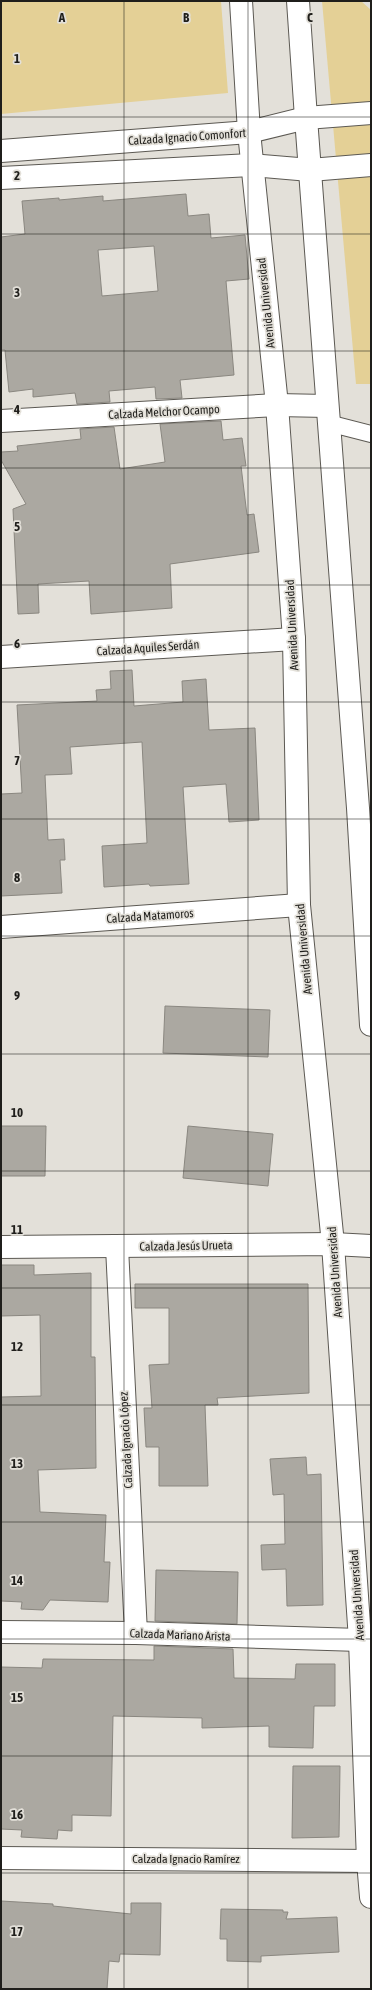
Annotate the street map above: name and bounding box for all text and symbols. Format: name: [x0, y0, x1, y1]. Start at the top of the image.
text: A: [58, 10, 66, 25]
text: B: [183, 10, 190, 25]
text: C: [307, 10, 313, 25]
text: 1: [14, 51, 20, 66]
street label: Calzada Ignacio Comonfort: [128, 126, 247, 148]
text: 2: [14, 168, 20, 183]
street label: Avenida Universidad: [254, 257, 278, 349]
text: 3: [14, 285, 20, 300]
text: 4: [13, 402, 20, 417]
street label: Calzada Melchor Ocampo: [108, 402, 220, 422]
text: 5: [14, 519, 20, 534]
street label: Avenida Universidad: [283, 579, 301, 671]
text: 6: [14, 636, 20, 651]
street label: Calzada Aquiles Serdán: [96, 637, 200, 659]
text: 7: [14, 753, 20, 768]
text: 8: [14, 870, 20, 885]
street label: Avenida Universidad: [293, 903, 315, 995]
street label: Calzada Matamoros: [106, 906, 194, 926]
text: 9: [14, 988, 20, 1003]
text: 10: [11, 1105, 23, 1120]
text: 11: [11, 1222, 23, 1237]
street label: Avenida Universidad: [325, 1226, 345, 1318]
street label: Calzada Jesús Urueta: [139, 1238, 233, 1254]
text: 12: [11, 1339, 23, 1354]
street label: Calzada Ignacio López: [116, 1391, 136, 1489]
text: 13: [11, 1456, 23, 1471]
street label: Avenida Universidad: [347, 1549, 367, 1641]
text: 14: [11, 1573, 23, 1588]
street label: Calzada Mariano Arista: [129, 1626, 231, 1644]
text: 15: [11, 1690, 23, 1705]
text: 16: [11, 1807, 23, 1822]
street label: Calzada Ignacio Ramírez: [132, 1852, 240, 1866]
text: 17: [11, 1924, 23, 1939]

